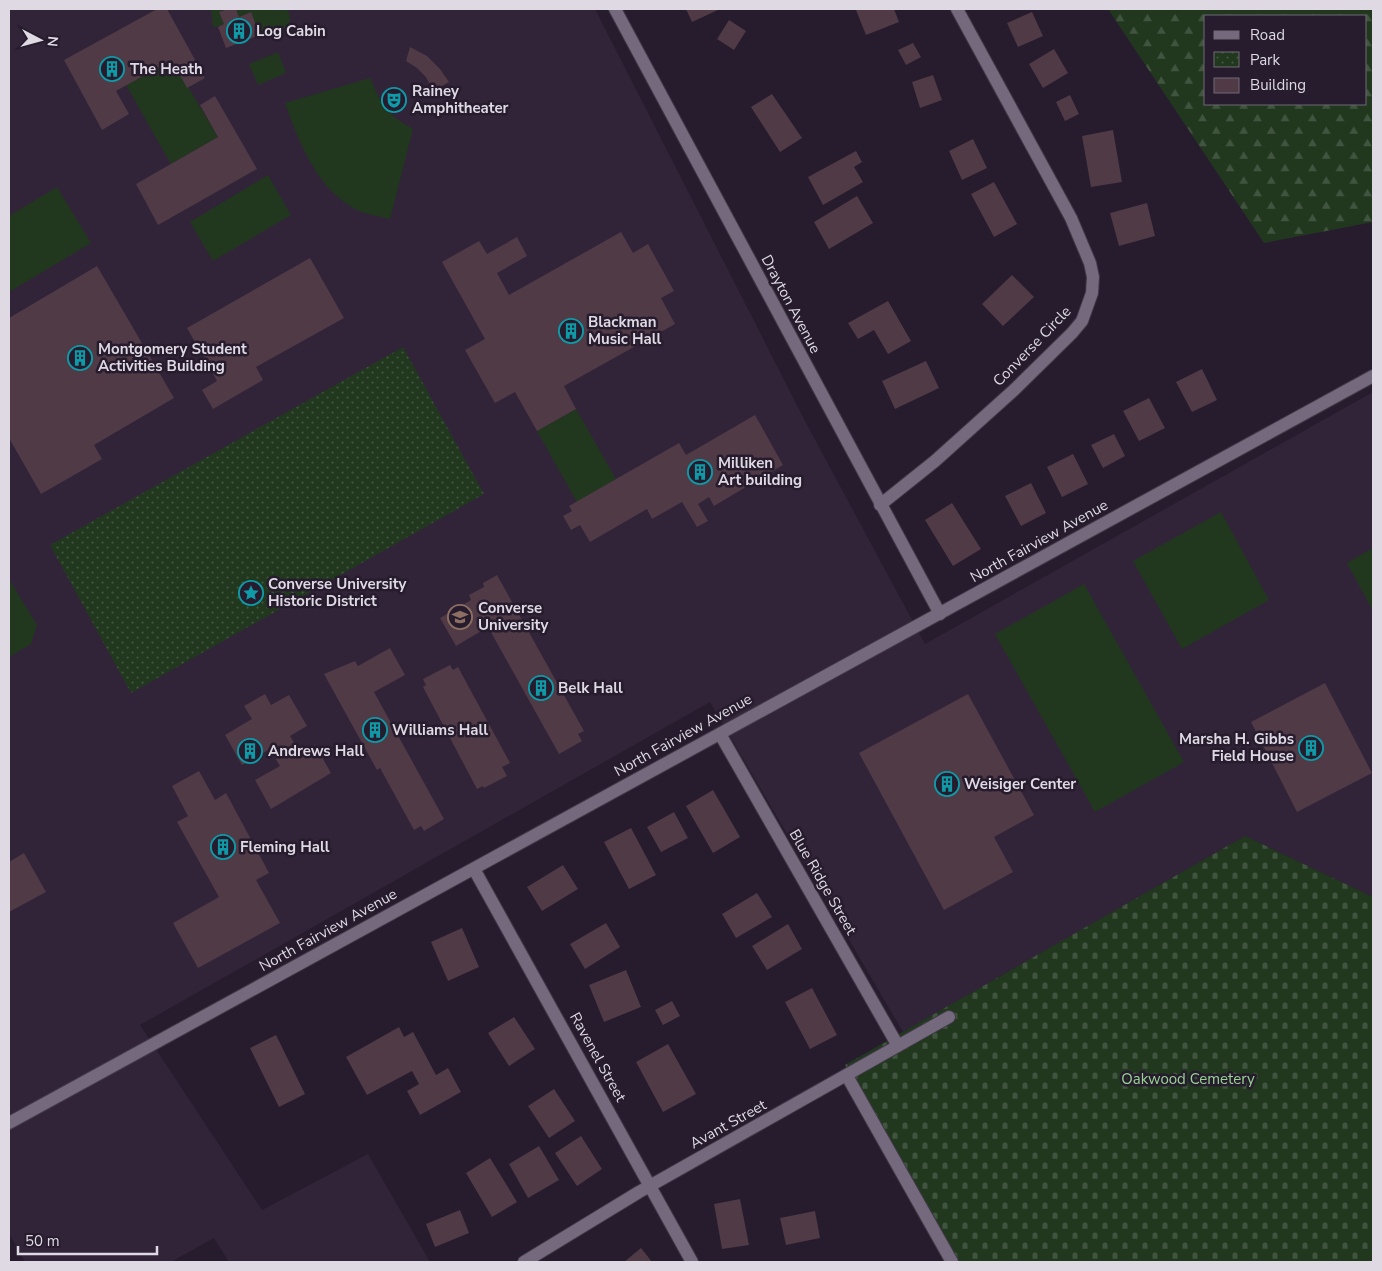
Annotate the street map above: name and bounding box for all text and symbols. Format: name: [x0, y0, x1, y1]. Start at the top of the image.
north arrow: [15, 15, 65, 65]
legend: [1204, 15, 1367, 105]
building icon: Log Cabin: [226, 18, 252, 44]
place label: Log Cabin: [256, 21, 326, 41]
text: Road: [1250, 25, 1285, 45]
text: N: [42, 35, 62, 48]
text: Park: [1250, 50, 1280, 70]
building icon: The Heath: [99, 56, 125, 82]
place label: The Heath: [130, 59, 203, 79]
text: Building: [1250, 75, 1306, 95]
place label: Rainey Amphitheater: [412, 81, 509, 118]
theatre icon: Rainey Amphitheater: [381, 87, 407, 113]
street label: Drayton Avenue: [757, 251, 825, 357]
street label: Converse Circle: [989, 301, 1075, 391]
place label: Blackman Music Hall: [588, 312, 662, 349]
building icon: Blackman Music Hall: [558, 318, 584, 344]
place label: Montgomery Student Activities Building: [98, 339, 247, 376]
building icon: Montgomery Student Activities Building: [67, 345, 93, 371]
place label: Milliken Art building: [718, 453, 802, 490]
building icon: Milliken Art building: [687, 459, 713, 485]
street label: North Fairview Avenue: [967, 495, 1111, 587]
place label: Converse University Historic District: [268, 574, 407, 611]
place icon: Converse University Historic District: [238, 580, 264, 606]
place label: Converse University: [478, 598, 548, 635]
school or university icon: Converse University: [447, 604, 473, 630]
building icon: Belk Hall: [528, 675, 554, 701]
place label: Belk Hall: [558, 678, 623, 698]
street label: North Fairview Avenue: [611, 689, 755, 781]
building icon: Williams Hall: [362, 717, 388, 743]
place label: Williams Hall: [392, 720, 488, 740]
place label: Marsha H. Gibbs Field House: [1179, 729, 1294, 766]
building icon: Marsha H. Gibbs Field House: [1298, 735, 1324, 761]
building icon: Andrews Hall: [237, 738, 263, 764]
place label: Andrews Hall: [268, 741, 364, 761]
building icon: Weisiger Center: [934, 771, 960, 797]
place label: Weisiger Center: [964, 774, 1076, 794]
street label: Blue Ridge Street: [785, 826, 862, 939]
building icon: Fleming Hall: [210, 834, 236, 860]
place label: Fleming Hall: [240, 837, 330, 857]
street label: North Fairview Avenue: [256, 884, 400, 976]
street label: Ravenel Street: [565, 1009, 631, 1106]
park label: Oakwood Cemetery: [1121, 1069, 1255, 1089]
street label: Avant Street: [686, 1094, 771, 1153]
scale bar: [18, 1224, 156, 1256]
text: 50 m: [25, 1231, 60, 1251]

